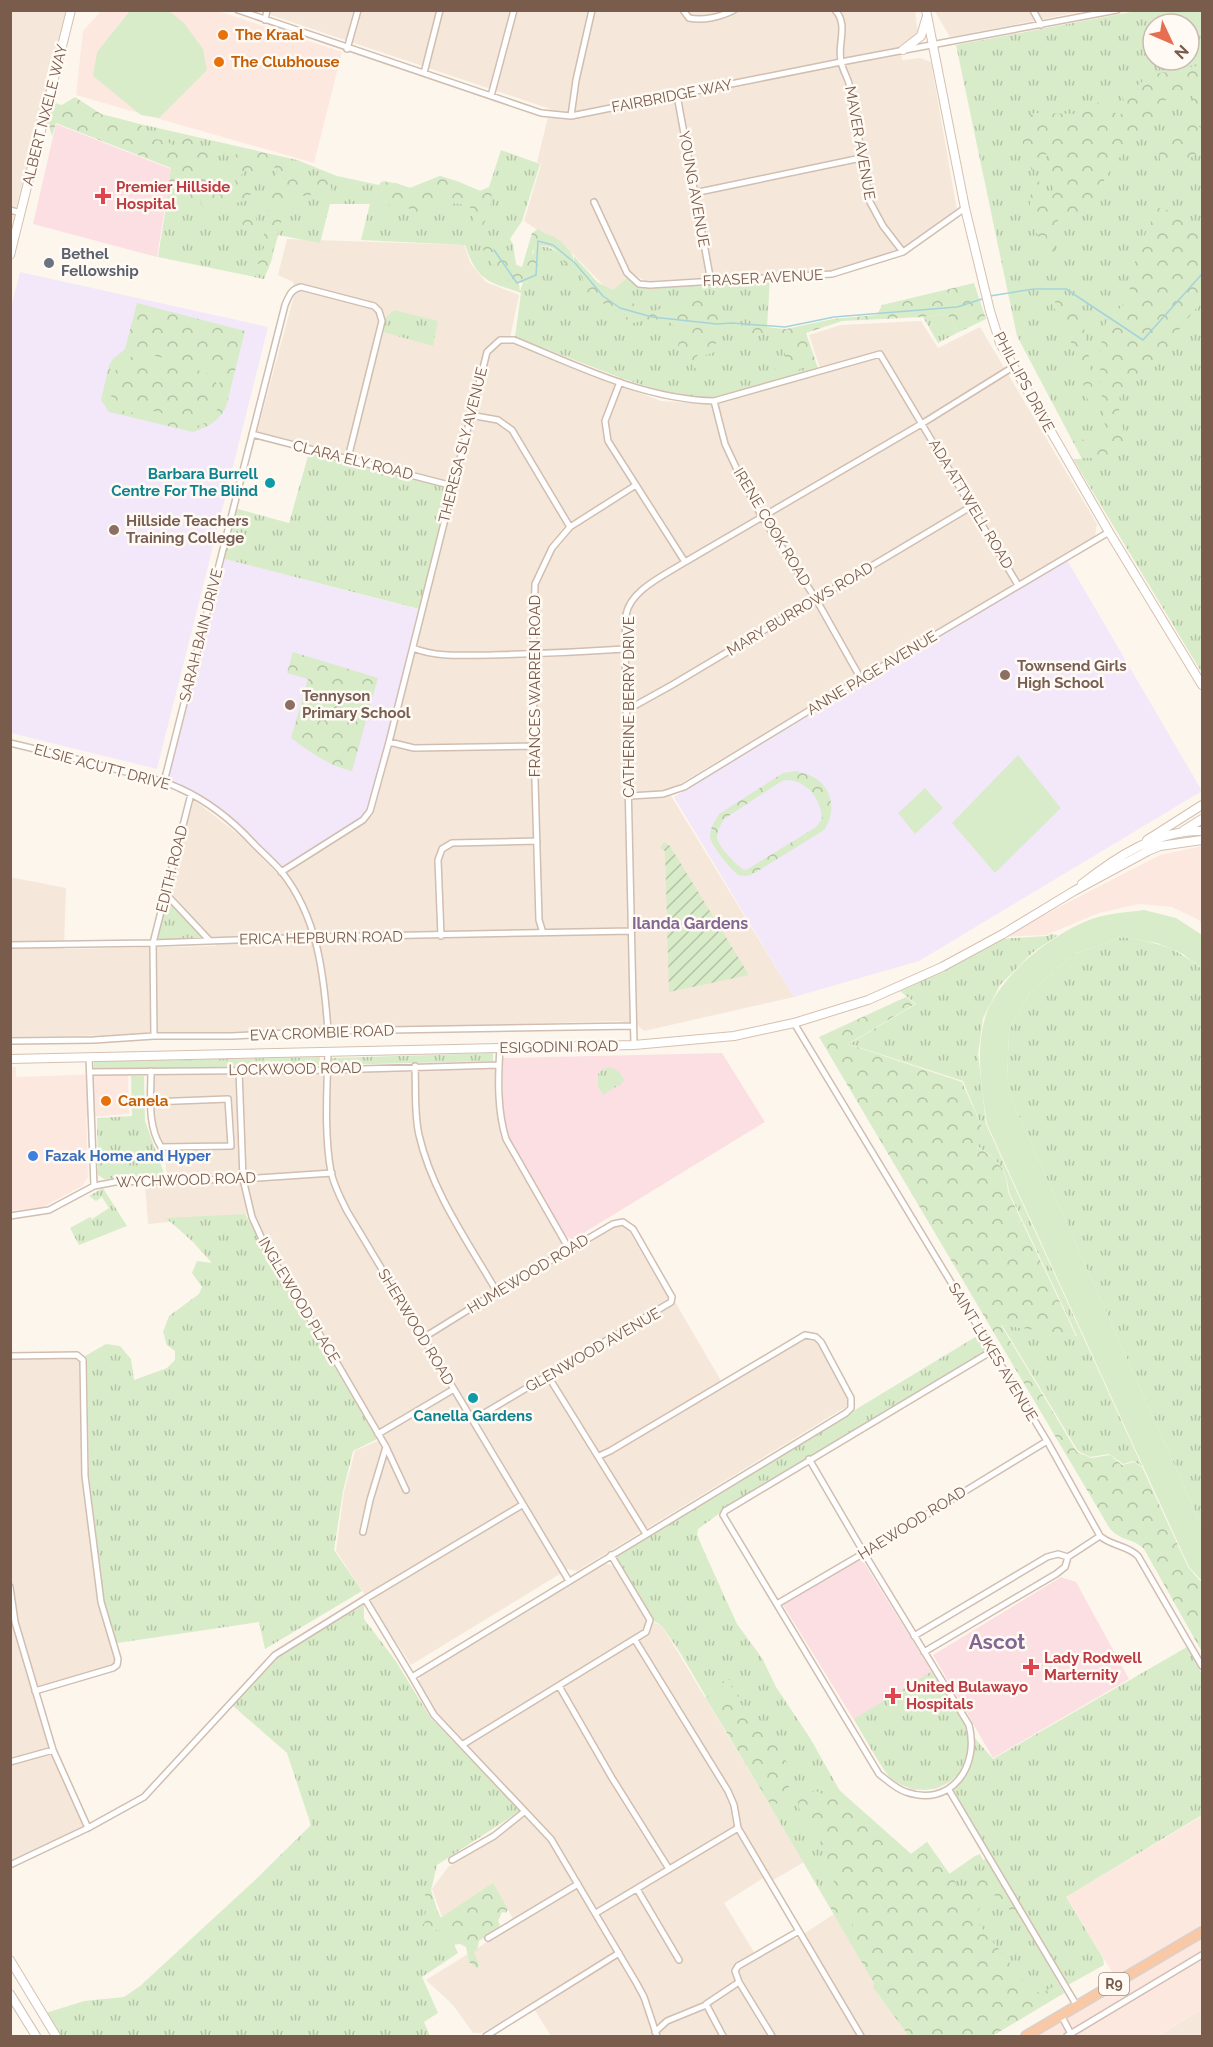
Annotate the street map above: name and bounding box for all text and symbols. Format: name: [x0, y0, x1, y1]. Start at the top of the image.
north arrow: [1141, 12, 1201, 72]
place label: The Kraal: [235, 26, 304, 44]
marker: The Kraal: [216, 28, 230, 42]
text: N: [1170, 41, 1193, 63]
street label: ALBERT NXELE WAY: [19, 42, 71, 188]
place label: The Clubhouse: [231, 53, 340, 71]
marker: The Clubhouse: [212, 55, 226, 69]
street label: FAIRBRIDGE WAY: [610, 75, 734, 117]
street label: MAVER AVENUE: [841, 85, 879, 201]
street label: YOUNG AVENUE: [675, 129, 713, 249]
place label: Premier Hillside Hospital: [116, 178, 230, 213]
marker: Premier Hillside Hospital: [94, 187, 112, 205]
place label: Bethel Fellowship: [61, 245, 139, 280]
marker: Bethel Fellowship: [42, 256, 56, 270]
street label: FRASER AVENUE: [702, 266, 824, 290]
street label: PHILLIPS DRIVE: [990, 329, 1058, 435]
street label: THERESA SLY AVENUE: [435, 365, 491, 525]
street label: CLARA ELY ROAD: [291, 436, 415, 484]
street label: ADA ATTWELL ROAD: [925, 436, 1017, 572]
place label: Barbara Burrell Centre For The Blind: [111, 465, 258, 500]
street label: IRENE COOK ROAD: [730, 465, 815, 590]
marker: Barbara Burrell Centre For The Blind: [263, 476, 277, 490]
place label: Hillside Teachers Training College: [126, 512, 249, 547]
marker: Hillside Teachers Training College: [107, 523, 121, 537]
street label: MARY BURROWS ROAD: [724, 558, 877, 660]
street label: SARAH BAIN DRIVE: [176, 567, 226, 703]
street label: FRANCES WARREN ROAD: [526, 594, 544, 777]
street label: CATHERINE BERRY DRIVE: [620, 616, 638, 798]
street label: ANNE PAGE AVENUE: [804, 627, 940, 719]
place label: Townsend Girls High School: [1017, 657, 1127, 692]
marker: Townsend Girls High School: [998, 668, 1012, 682]
place label: Tennyson Primary School: [302, 687, 411, 722]
marker: Tennyson Primary School: [283, 698, 297, 712]
street label: ELSIE ACUTT DRIVE: [32, 740, 172, 794]
street label: EDITH ROAD: [152, 823, 192, 914]
district label: Ilanda Gardens: [632, 914, 748, 933]
street label: ERICA HEPBURN ROAD: [239, 928, 403, 948]
street label: EVA CROMBIE ROAD: [249, 1021, 395, 1045]
street label: ESIGODINI ROAD: [499, 1037, 619, 1057]
street label: LOCKWOOD ROAD: [228, 1059, 362, 1079]
place label: Canela: [118, 1092, 169, 1110]
marker: Canela: [99, 1094, 113, 1108]
place label: Fazak Home and Hyper: [45, 1147, 211, 1165]
marker: Fazak Home and Hyper: [26, 1149, 40, 1163]
street label: WYCHWOOD ROAD: [116, 1169, 257, 1191]
street label: HUMEWOOD ROAD: [464, 1230, 592, 1317]
street label: INGLEWOOD PLACE: [254, 1234, 344, 1366]
street label: SHERWOOD ROAD: [374, 1265, 458, 1389]
street label: SAINT LUKES AVENUE: [945, 1280, 1041, 1424]
street label: GLENWOOD AVENUE: [522, 1304, 664, 1396]
marker: Canella Gardens: [466, 1391, 480, 1405]
place label: Canella Gardens: [413, 1407, 533, 1425]
street label: HAEWOOD ROAD: [855, 1482, 970, 1564]
district label: Ascot: [969, 1629, 1025, 1654]
place label: Lady Rodwell Marternity: [1044, 1649, 1142, 1684]
marker: Lady Rodwell Marternity: [1022, 1658, 1040, 1676]
place label: United Bulawayo Hospitals: [906, 1678, 1028, 1713]
marker: United Bulawayo Hospitals: [884, 1687, 902, 1705]
road number: R9: [1099, 1973, 1129, 1995]

